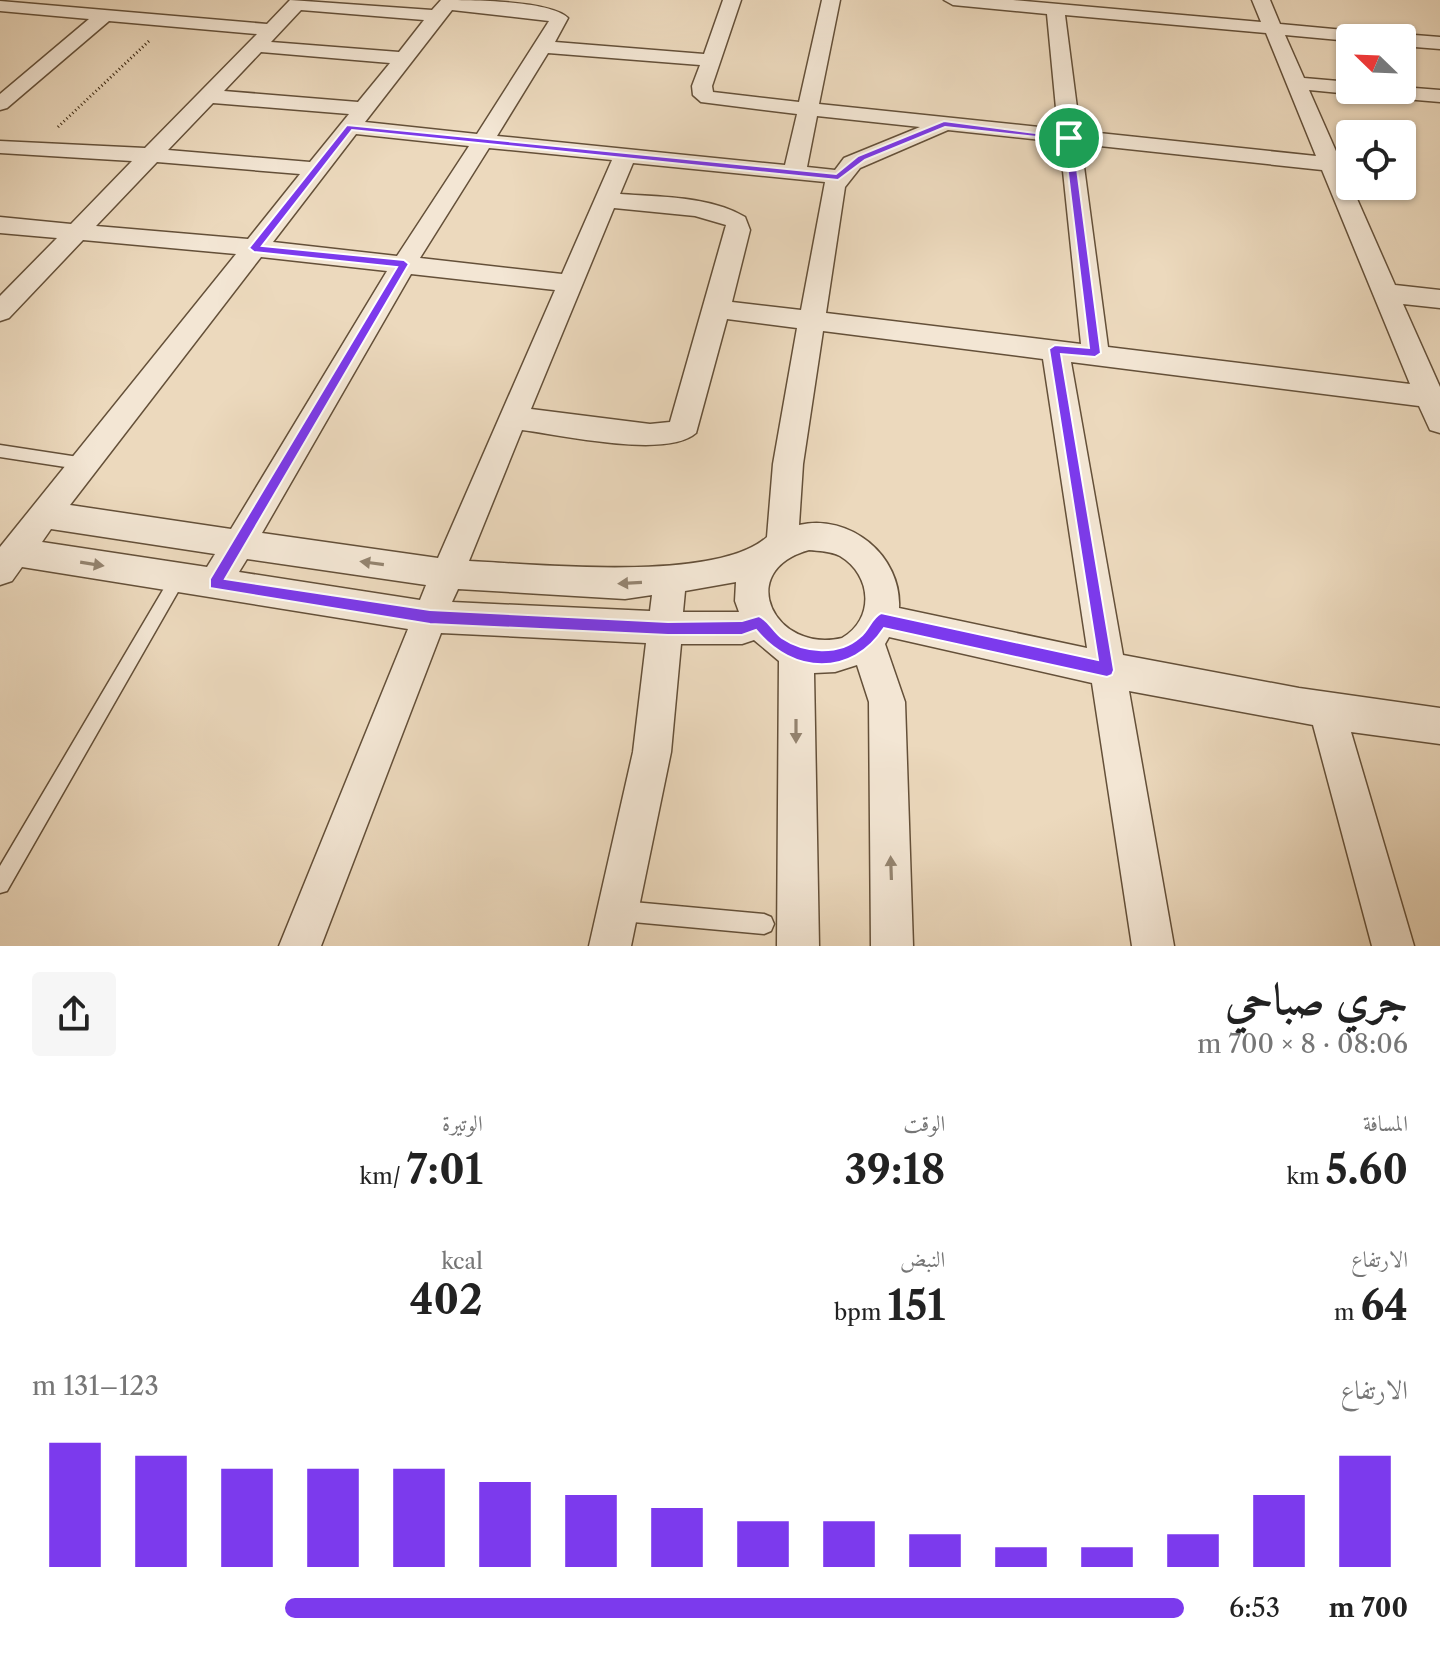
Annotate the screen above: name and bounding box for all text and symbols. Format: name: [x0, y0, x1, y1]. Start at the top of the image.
north arrow: [1336, 24, 1416, 104]
map controls: [1336, 24, 1416, 200]
pin: [1035, 104, 1103, 172]
icon: arrive: [1047, 116, 1091, 160]
button: locate: [1336, 120, 1416, 200]
one-way arrow: [359, 556, 384, 569]
one-way arrow: [80, 559, 105, 571]
one-way arrow: [617, 577, 642, 590]
one-way arrow: [790, 719, 802, 744]
one-way arrow: [885, 855, 898, 880]
text: جري صباحي: [1225, 971, 1408, 1025]
button: share: [32, 972, 116, 1056]
text: 08:06 · 8 × 700 m: [1197, 1028, 1408, 1060]
text: الوتيرة: [442, 1110, 483, 1137]
text: الوقت: [903, 1110, 945, 1137]
text: المسافة: [1363, 1110, 1408, 1137]
text: 7:01: [406, 1145, 483, 1194]
text: 39:18: [844, 1145, 945, 1194]
text: 5.60: [1325, 1145, 1408, 1194]
text: /km: [359, 1163, 406, 1190]
text: km: [1286, 1163, 1325, 1190]
text: النبض: [900, 1246, 945, 1273]
text: الارتفاع: [1351, 1246, 1408, 1273]
text: kcal: [441, 1248, 483, 1275]
text: 402: [410, 1275, 483, 1324]
text: 151: [887, 1281, 945, 1330]
text: 64: [1360, 1281, 1408, 1330]
text: bpm: [834, 1299, 887, 1326]
text: m: [1334, 1299, 1360, 1326]
text: 123–131 m: [32, 1370, 159, 1402]
text: الارتفاع: [1341, 1374, 1408, 1406]
text: 6:53: [1229, 1592, 1280, 1624]
text: 700 m: [1329, 1592, 1408, 1624]

